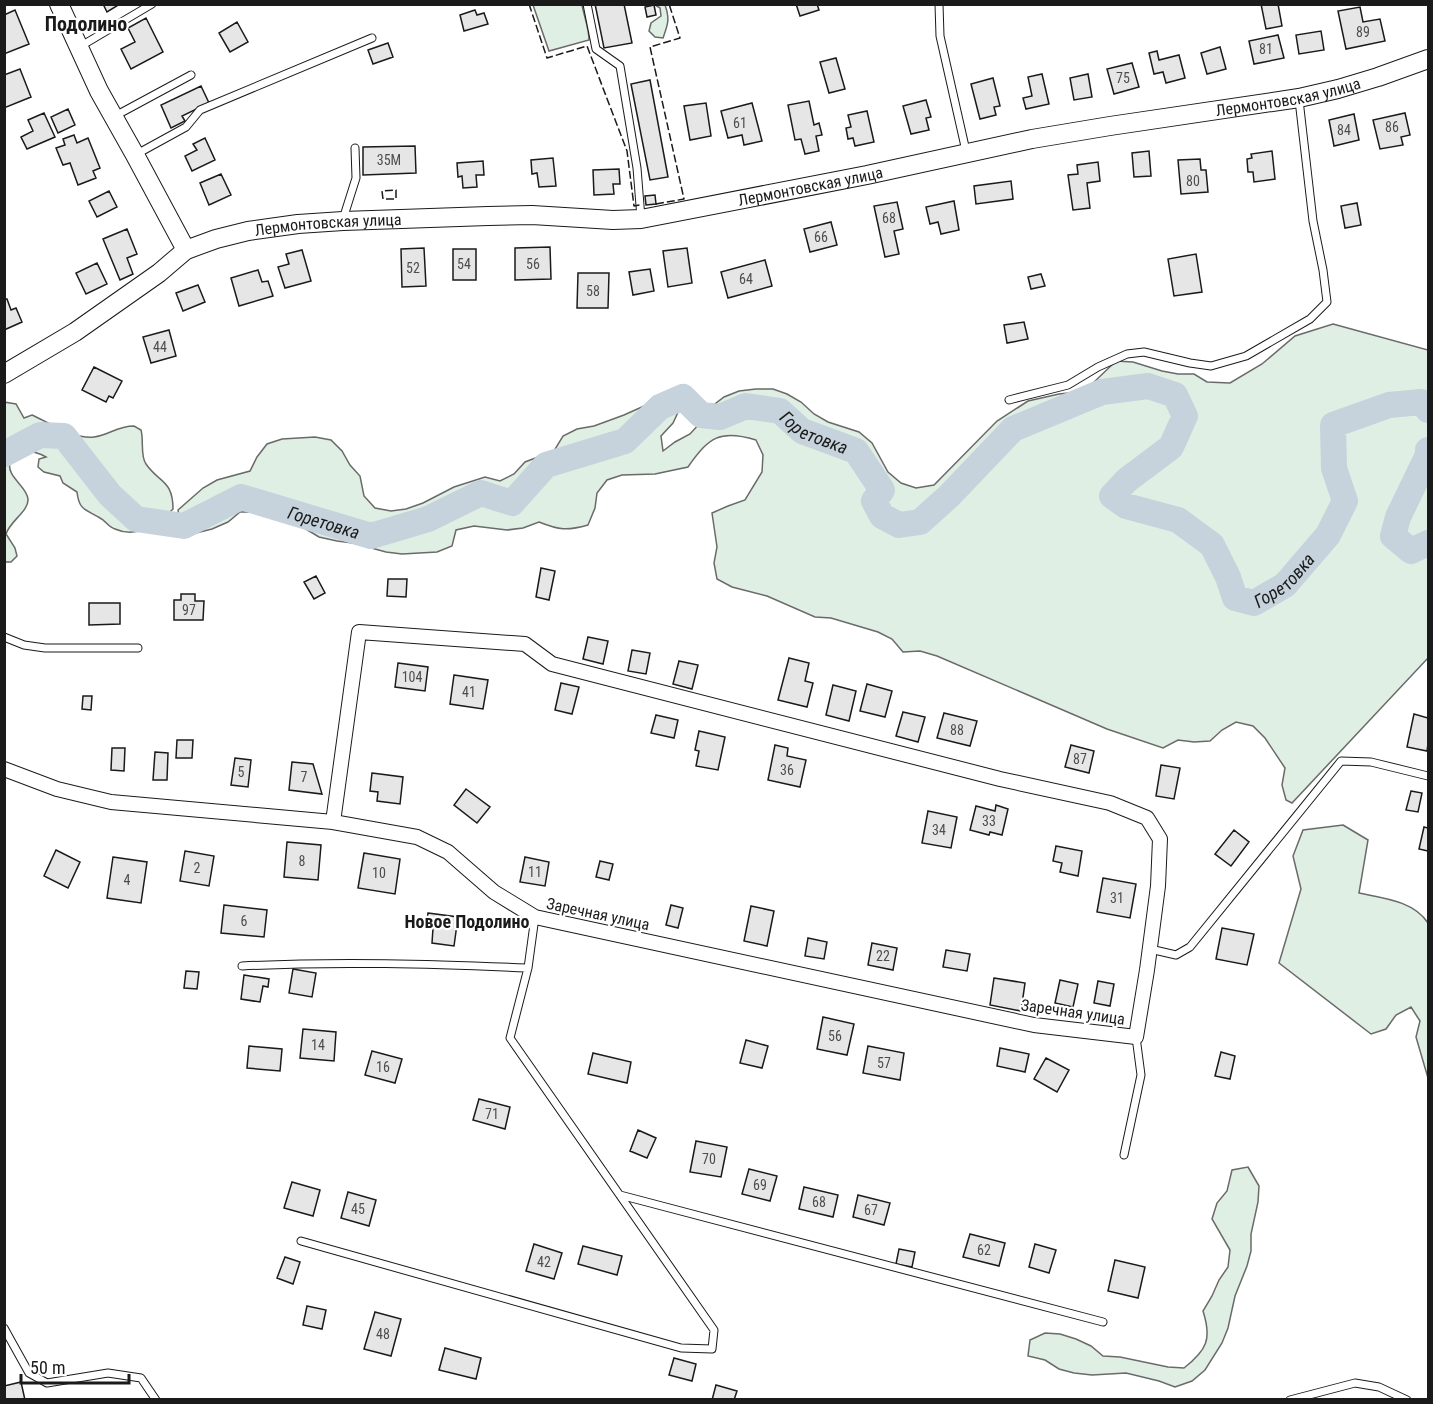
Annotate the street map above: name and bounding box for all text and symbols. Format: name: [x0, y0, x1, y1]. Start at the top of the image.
district label: Подолино: [45, 12, 127, 36]
house number: 89: [1356, 24, 1370, 40]
house number: 81: [1259, 41, 1273, 57]
house number: 75: [1116, 70, 1130, 86]
street label: Лермонтовская улица: [1214, 73, 1363, 120]
house number: 61: [733, 115, 747, 131]
house number: 86: [1385, 119, 1399, 135]
house number: 84: [1337, 122, 1351, 138]
house number: 35М: [377, 152, 401, 168]
street label: Лермонтовская улица: [736, 162, 885, 209]
house number: 80: [1186, 173, 1200, 189]
street label: Лермонтовская улица: [253, 209, 402, 239]
house number: 68: [882, 210, 896, 226]
house number: 66: [814, 229, 828, 245]
house number: 54: [457, 256, 471, 272]
house number: 56: [526, 256, 540, 272]
house number: 52: [406, 260, 420, 276]
house number: 64: [739, 271, 753, 287]
house number: 58: [586, 283, 600, 299]
house number: 44: [153, 339, 167, 355]
water label: Горетовка: [776, 406, 851, 458]
water label: Горетовка: [286, 501, 362, 543]
water label: Горетовка: [1250, 548, 1318, 611]
house number: 97: [182, 602, 196, 618]
house number: 104: [402, 669, 422, 685]
house number: 41: [462, 684, 476, 700]
house number: 88: [950, 722, 964, 738]
house number: 87: [1073, 751, 1087, 767]
house number: 36: [780, 762, 794, 778]
house number: 5: [238, 764, 245, 780]
house number: 7: [301, 769, 308, 785]
house number: 33: [982, 813, 996, 829]
house number: 34: [932, 822, 946, 838]
house number: 8: [299, 853, 306, 869]
house number: 2: [194, 860, 201, 876]
house number: 11: [528, 864, 542, 880]
house number: 10: [372, 865, 386, 881]
house number: 4: [124, 872, 131, 888]
house number: 31: [1110, 890, 1124, 906]
street label: Заречная улица: [545, 894, 651, 934]
district label: Новое Подолино: [405, 911, 530, 932]
house number: 6: [241, 913, 248, 929]
house number: 22: [876, 948, 890, 964]
street label: Заречная улица: [1020, 995, 1126, 1029]
house number: 56: [828, 1028, 842, 1044]
house number: 14: [311, 1037, 325, 1053]
house number: 57: [877, 1055, 891, 1071]
house number: 16: [376, 1059, 390, 1075]
house number: 71: [485, 1106, 499, 1122]
house number: 70: [702, 1151, 716, 1167]
house number: 69: [753, 1177, 767, 1193]
house number: 68: [812, 1194, 826, 1210]
house number: 45: [351, 1201, 365, 1217]
house number: 67: [864, 1202, 878, 1218]
house number: 62: [977, 1242, 991, 1258]
house number: 42: [537, 1254, 551, 1270]
house number: 48: [376, 1326, 390, 1342]
scale bar: [21, 1347, 129, 1385]
text: 50 m: [30, 1357, 65, 1378]

